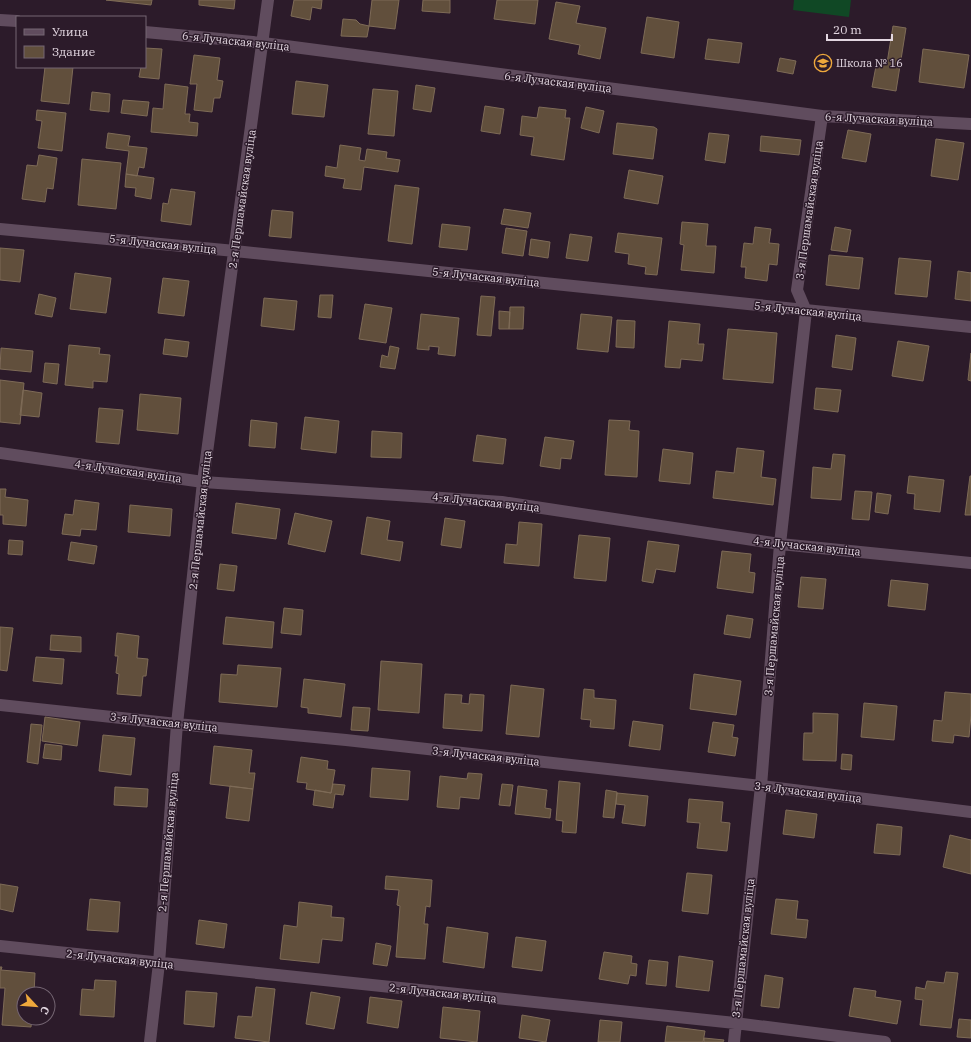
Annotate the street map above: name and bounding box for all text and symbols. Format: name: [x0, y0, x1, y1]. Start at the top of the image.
legend: [16, 16, 146, 68]
scale bar: [827, 16, 892, 42]
text: 20 m: [833, 22, 862, 37]
text: Улица: [52, 24, 89, 39]
street label: 6-я Лучаская вуліца: [182, 28, 290, 54]
text: Здание: [52, 44, 95, 59]
school or university icon: Школа № 16: [813, 53, 833, 73]
place label: Школа № 16: [836, 56, 903, 70]
street label: 6-я Лучаская вуліца: [504, 68, 612, 96]
street label: 6-я Лучаская вуліца: [825, 109, 933, 129]
street label: 2-я Першамайская вуліца: [225, 129, 259, 269]
street label: 3-я Першамайская вуліца: [792, 140, 826, 280]
street label: 5-я Лучаская вуліца: [109, 231, 217, 257]
street label: 5-я Лучаская вуліца: [432, 264, 540, 290]
street label: 5-я Лучаская вуліца: [754, 298, 862, 324]
street label: 2-я Першамайская вуліца: [186, 450, 214, 590]
street label: 4-я Лучаская вуліца: [74, 457, 182, 485]
street label: 4-я Лучаская вуліца: [432, 489, 540, 515]
street label: 4-я Лучаская вуліца: [753, 533, 861, 559]
street label: 3-я Першамайская вуліца: [761, 556, 787, 696]
street label: 3-я Лучаская вуліца: [110, 709, 218, 735]
street label: 3-я Лучаская вуліца: [432, 743, 540, 769]
street label: 2-я Першамайская вуліца: [155, 772, 181, 912]
street label: 3-я Лучаская вуліца: [754, 778, 862, 806]
street label: 3-я Першамайская вуліца: [729, 878, 757, 1018]
street label: 2-я Лучаская вуліца: [66, 946, 174, 972]
street label: 2-я Лучаская вуліца: [389, 980, 497, 1006]
north arrow: [16, 986, 56, 1026]
text: С: [37, 1004, 53, 1017]

